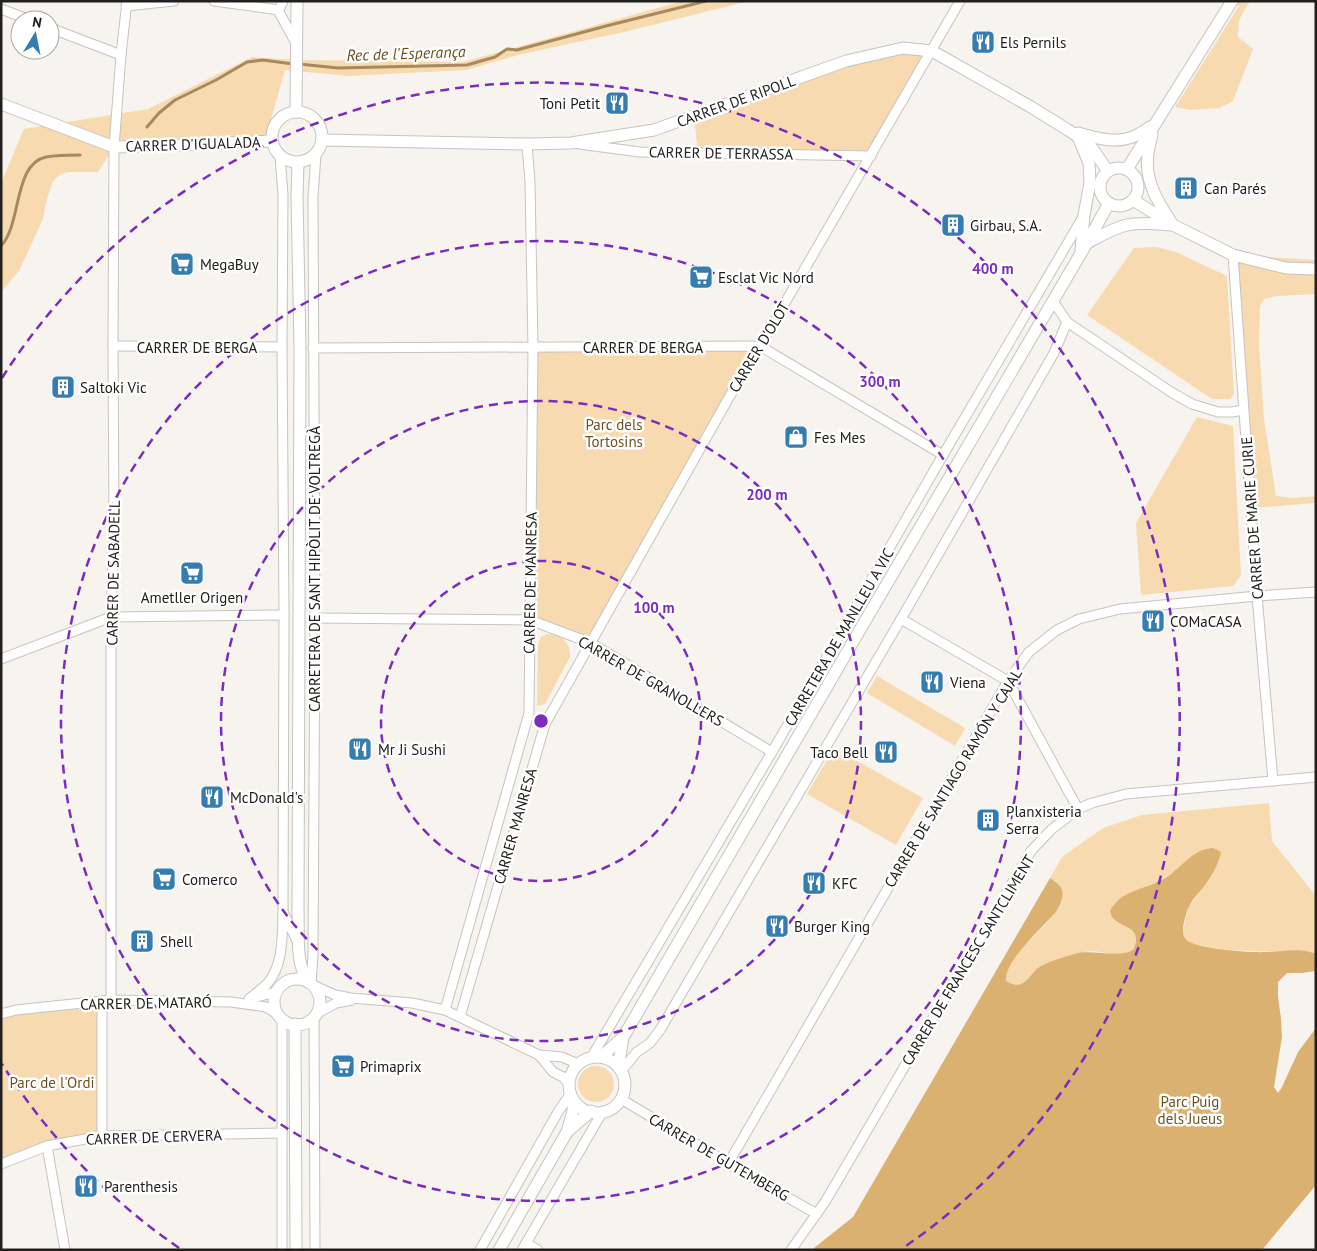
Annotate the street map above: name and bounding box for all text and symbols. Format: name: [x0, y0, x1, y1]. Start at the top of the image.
north arrow: [10, 10, 60, 60]
text: N: [31, 13, 43, 32]
restaurant icon: Els Pernils: [970, 29, 996, 55]
place label: Els Pernils: [1000, 33, 1066, 52]
water label: Rec de l'Esperança: [346, 41, 466, 65]
street label: CARRER DE RIPOLL: [674, 71, 798, 131]
restaurant icon: Toni Petit: [604, 90, 630, 116]
place label: Toni Petit: [540, 94, 600, 113]
street label: CARRER D'IGUALADA: [125, 132, 261, 156]
street label: CARRER DE TERRASSA: [649, 142, 794, 164]
building icon: Can Parés: [1173, 175, 1199, 201]
place label: Can Parés: [1204, 179, 1266, 198]
building icon: Girbau, S.A.: [940, 212, 966, 238]
place label: Girbau, S.A.: [970, 216, 1042, 235]
supermarket icon: MegaBuy: [169, 251, 195, 277]
place label: MegaBuy: [200, 255, 259, 274]
text: 400 m: [972, 259, 1014, 278]
supermarket icon: Esclat Vic Nord: [688, 264, 714, 290]
place label: Esclat Vic Nord: [718, 268, 814, 287]
street label: CARRER D'OLOT: [724, 298, 794, 396]
street label: CARRER DE BERGA: [137, 338, 258, 357]
street label: CARRER DE BERGA: [583, 338, 704, 357]
text: 300 m: [859, 372, 901, 391]
building icon: Saltoki Vic: [50, 374, 76, 400]
place label: Saltoki Vic: [80, 378, 147, 397]
park label: Parc dels Tortosins: [585, 415, 643, 451]
shop icon: Fes Mes: [783, 424, 809, 450]
street label: CARRETERA DE SANT HIPÒLIT DE VOLTREGÀ: [305, 426, 324, 712]
place label: Fes Mes: [814, 428, 866, 447]
street label: CARRER DE MARIE CURIE: [1237, 436, 1267, 600]
text: 200 m: [746, 485, 788, 504]
street label: CARRER DE SABADELL: [102, 500, 124, 646]
street label: CARRER DE MANRESA: [519, 512, 541, 654]
street label: CARRETERA DE MANLLEU A VIC: [780, 545, 898, 729]
supermarket icon: Ametller Origen: [179, 560, 205, 586]
place label: Ametller Origen: [141, 588, 243, 607]
text: 100 m: [633, 598, 675, 617]
restaurant icon: COMaCASA: [1140, 608, 1166, 634]
place label: COMaCASA: [1170, 612, 1242, 631]
street label: CARRER DE GRANOLLERS: [575, 632, 727, 730]
street label: CARRER DE SANTIAGO RAMÓN Y CAJAL: [880, 665, 1026, 891]
restaurant icon: Viena: [919, 669, 945, 695]
place label: Viena: [949, 673, 986, 692]
centre of rings: [532, 712, 550, 730]
restaurant icon: Mr Ji Sushi: [347, 736, 373, 762]
restaurant icon: Taco Bell: [873, 739, 899, 765]
place label: Mr Ji Sushi: [378, 740, 446, 759]
place label: Taco Bell: [810, 743, 869, 762]
street label: CARRER MANRESA: [489, 765, 541, 886]
restaurant icon: McDonald's: [199, 784, 225, 810]
place label: McDonald's: [230, 788, 303, 807]
place label: Planxisteria Serra: [1006, 802, 1082, 838]
building icon: Planxisteria Serra: [975, 807, 1001, 833]
street label: CARRER DE FRANCESC SANTCLIMENT: [897, 850, 1039, 1069]
supermarket icon: Comerco: [151, 866, 177, 892]
place label: Comerco: [182, 870, 237, 889]
restaurant icon: KFC: [801, 870, 827, 896]
place label: KFC: [832, 874, 857, 893]
restaurant icon: Burger King: [764, 913, 790, 939]
place label: Burger King: [794, 917, 870, 936]
building icon: Shell: [129, 928, 155, 954]
place label: Shell: [160, 932, 193, 951]
street label: CARRER DE MATARÓ: [80, 992, 212, 1014]
supermarket icon: Primaprix: [330, 1053, 356, 1079]
place label: Primaprix: [360, 1057, 422, 1076]
park label: Parc de l'Ordi: [9, 1073, 95, 1092]
park label: Parc Puig dels Jueus: [1158, 1092, 1222, 1128]
street label: CARRER DE GUTEMBERG: [645, 1109, 793, 1205]
street label: CARRER DE CERVERA: [86, 1125, 223, 1149]
restaurant icon: Parenthesis: [73, 1173, 99, 1199]
place label: Parenthesis: [104, 1177, 178, 1196]

